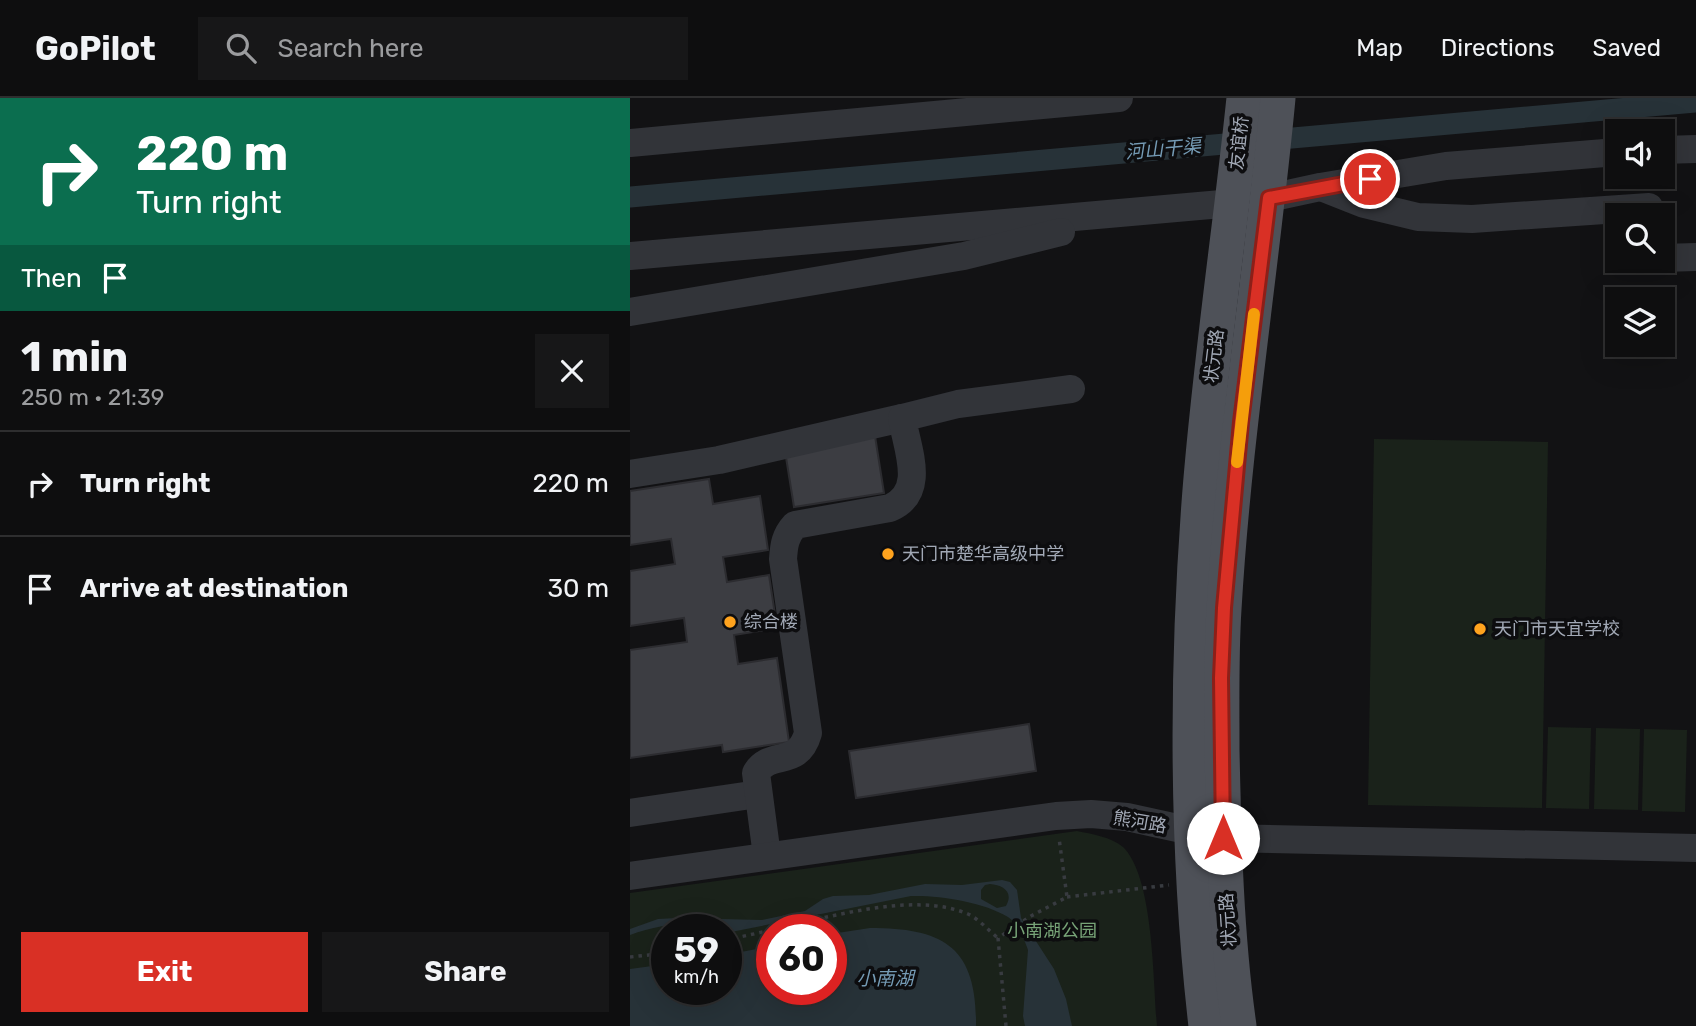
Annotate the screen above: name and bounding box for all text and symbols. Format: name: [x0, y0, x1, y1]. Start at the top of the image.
search box: [198, 17, 688, 80]
text: GoPilot: [35, 29, 156, 68]
icon: search: [222, 29, 260, 67]
text: Search here: [278, 33, 423, 64]
text: Map: [1356, 34, 1403, 62]
text: Directions: [1441, 34, 1554, 62]
text: Saved: [1592, 34, 1661, 62]
street label: 友谊桥: [1225, 115, 1253, 171]
map controls: [1605, 119, 1675, 357]
button: sound: [1605, 119, 1675, 189]
text: 220 m: [136, 124, 288, 182]
icon: right: [21, 126, 112, 217]
water label: 河山干渠: [1124, 134, 1205, 164]
pin: [1340, 149, 1400, 209]
icon: arrive: [1351, 160, 1389, 198]
text: Turn right: [136, 183, 281, 221]
button: search: [1605, 203, 1675, 273]
icon: arrive: [96, 259, 134, 297]
text: Then: [21, 263, 82, 294]
button: layers: [1605, 287, 1675, 357]
street label: 状元路: [1200, 328, 1228, 384]
text: 1 min: [21, 332, 128, 382]
button: close: [535, 334, 609, 408]
text: 250 m · 21:39: [21, 383, 164, 411]
icon: right: [21, 465, 59, 503]
text: Turn right: [80, 468, 210, 499]
text: 220 m: [532, 468, 609, 499]
place label: 天门市楚华高级中学: [902, 543, 1064, 565]
marker: 天门市楚华高级中学: [880, 546, 896, 562]
icon: arrive: [21, 570, 59, 608]
text: Arrive at destination: [80, 573, 348, 604]
text: 30 m: [547, 573, 609, 604]
place label: 综合楼: [744, 611, 798, 633]
marker: 综合楼: [722, 614, 738, 630]
place label: 天门市天宜学校: [1494, 618, 1620, 640]
marker: 天门市天宜学校: [1472, 621, 1488, 637]
position arrow: [1186, 801, 1260, 875]
street label: 熊河路: [1112, 806, 1168, 838]
street label: 状元路: [1215, 892, 1241, 948]
speed limit sign: 60: [756, 914, 847, 1005]
park label: 小南湖公园: [1007, 920, 1097, 942]
text: 59: [674, 929, 719, 971]
button: Exit: [21, 932, 308, 1012]
button: Share: [322, 932, 609, 1012]
text: km/h: [674, 966, 719, 988]
water label: 小南湖: [856, 967, 916, 990]

